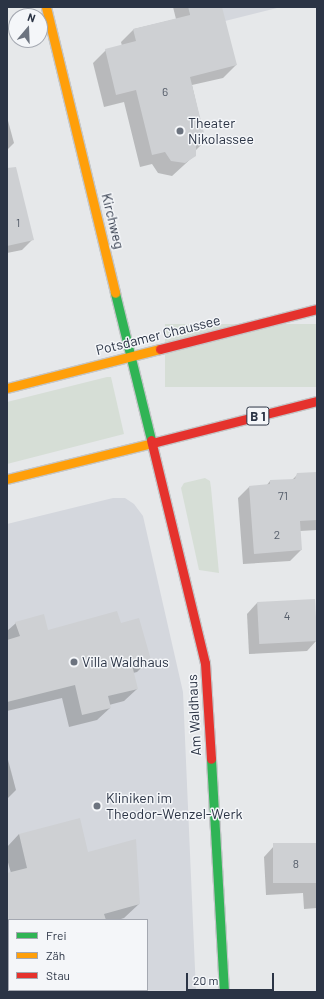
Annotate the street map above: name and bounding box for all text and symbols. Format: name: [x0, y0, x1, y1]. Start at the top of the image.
north arrow: [8, 8, 48, 48]
text: N: [26, 10, 37, 24]
house number: 6: [162, 85, 168, 99]
place label: Theater Nikolassee: [188, 115, 254, 148]
marker: Theater Nikolassee: [175, 126, 185, 136]
street label: Kirchweg: [98, 191, 128, 251]
house number: 1: [16, 216, 20, 230]
street label: Potsdamer Chaussee: [94, 311, 222, 359]
road number: B 1: [246, 405, 270, 427]
house number: 71: [278, 489, 288, 503]
house number: 2: [274, 528, 280, 542]
house number: 4: [284, 609, 290, 623]
place label: Villa Waldhaus: [82, 654, 169, 670]
marker: Villa Waldhaus: [69, 657, 79, 667]
street label: Am Waldhaus: [183, 674, 205, 756]
place label: Kliniken im Theodor-Wenzel-Werk: [106, 790, 243, 822]
marker: Kliniken im Theodor-Wenzel-Werk: [91, 800, 103, 812]
house number: 8: [293, 857, 299, 871]
legend: [8, 919, 148, 991]
text: Frei: [46, 928, 66, 942]
text: Zäh: [46, 948, 65, 962]
scale bar: [188, 965, 276, 991]
text: Stau: [46, 968, 70, 982]
text: 20 m: [193, 973, 219, 987]

